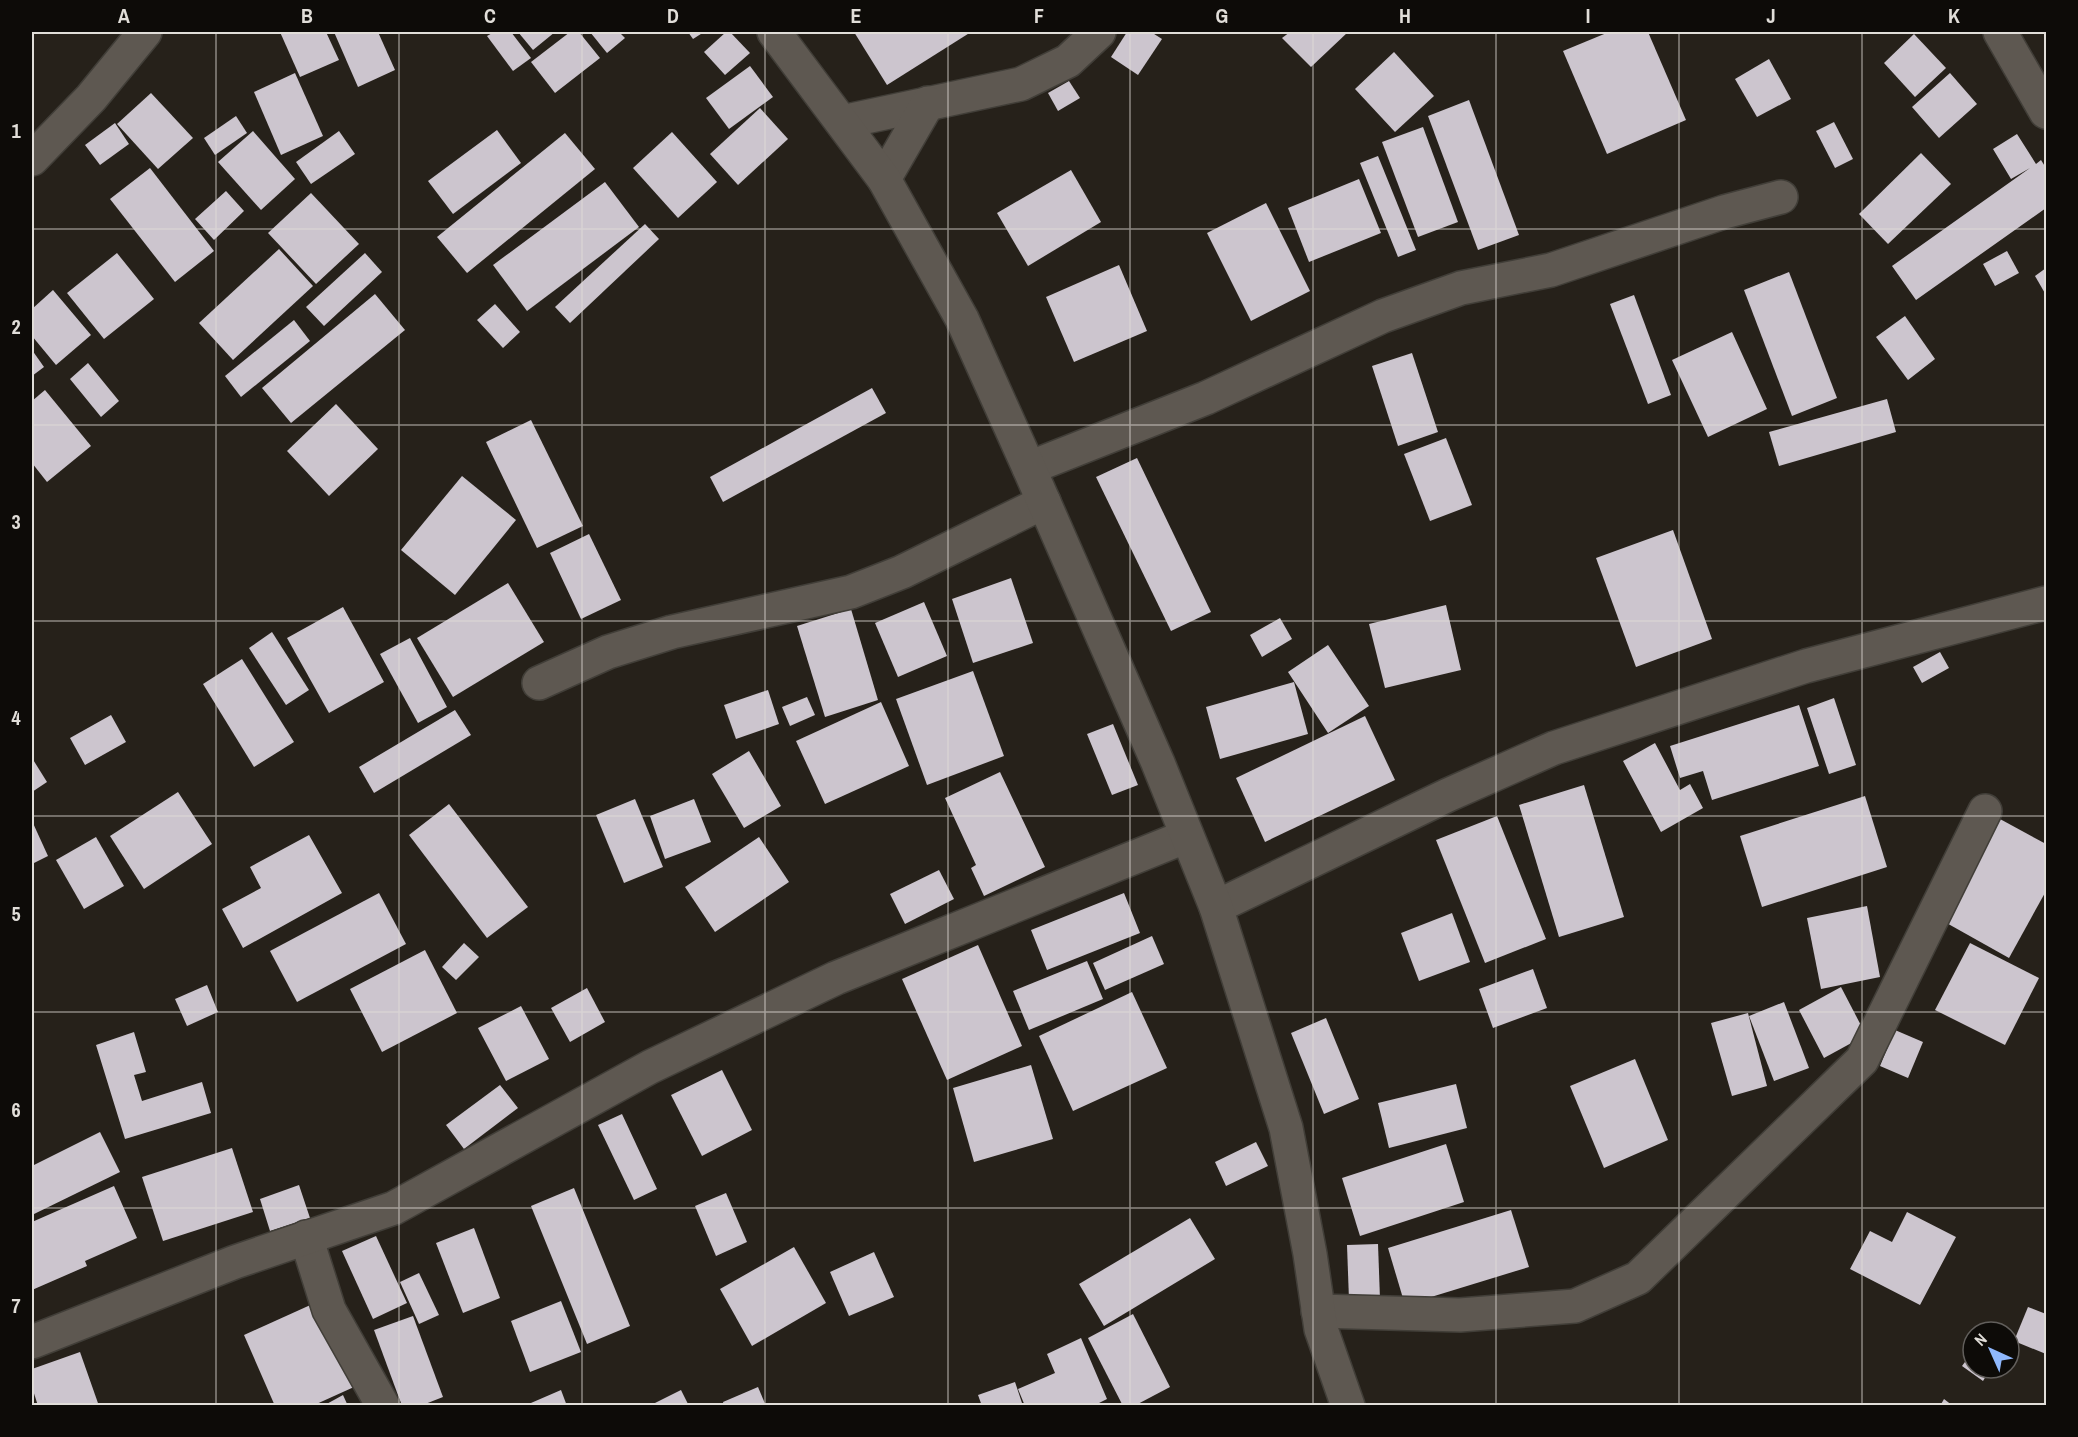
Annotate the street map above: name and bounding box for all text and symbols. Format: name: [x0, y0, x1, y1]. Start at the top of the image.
text: A: [118, 2, 130, 29]
text: B: [301, 2, 313, 29]
text: C: [484, 2, 496, 29]
text: D: [667, 2, 679, 29]
text: E: [851, 2, 862, 29]
text: F: [1034, 2, 1044, 29]
text: G: [1216, 2, 1228, 29]
text: H: [1399, 2, 1411, 29]
text: I: [1586, 2, 1590, 29]
text: J: [1766, 2, 1776, 29]
text: K: [1948, 2, 1960, 29]
text: 1: [11, 117, 21, 144]
text: 2: [11, 313, 21, 340]
text: 3: [11, 508, 21, 535]
text: 4: [11, 704, 21, 731]
text: 5: [11, 900, 21, 927]
text: 6: [11, 1096, 21, 1123]
text: 7: [11, 1292, 21, 1319]
north arrow: [1961, 1320, 2021, 1380]
text: N: [1969, 1328, 1992, 1351]

